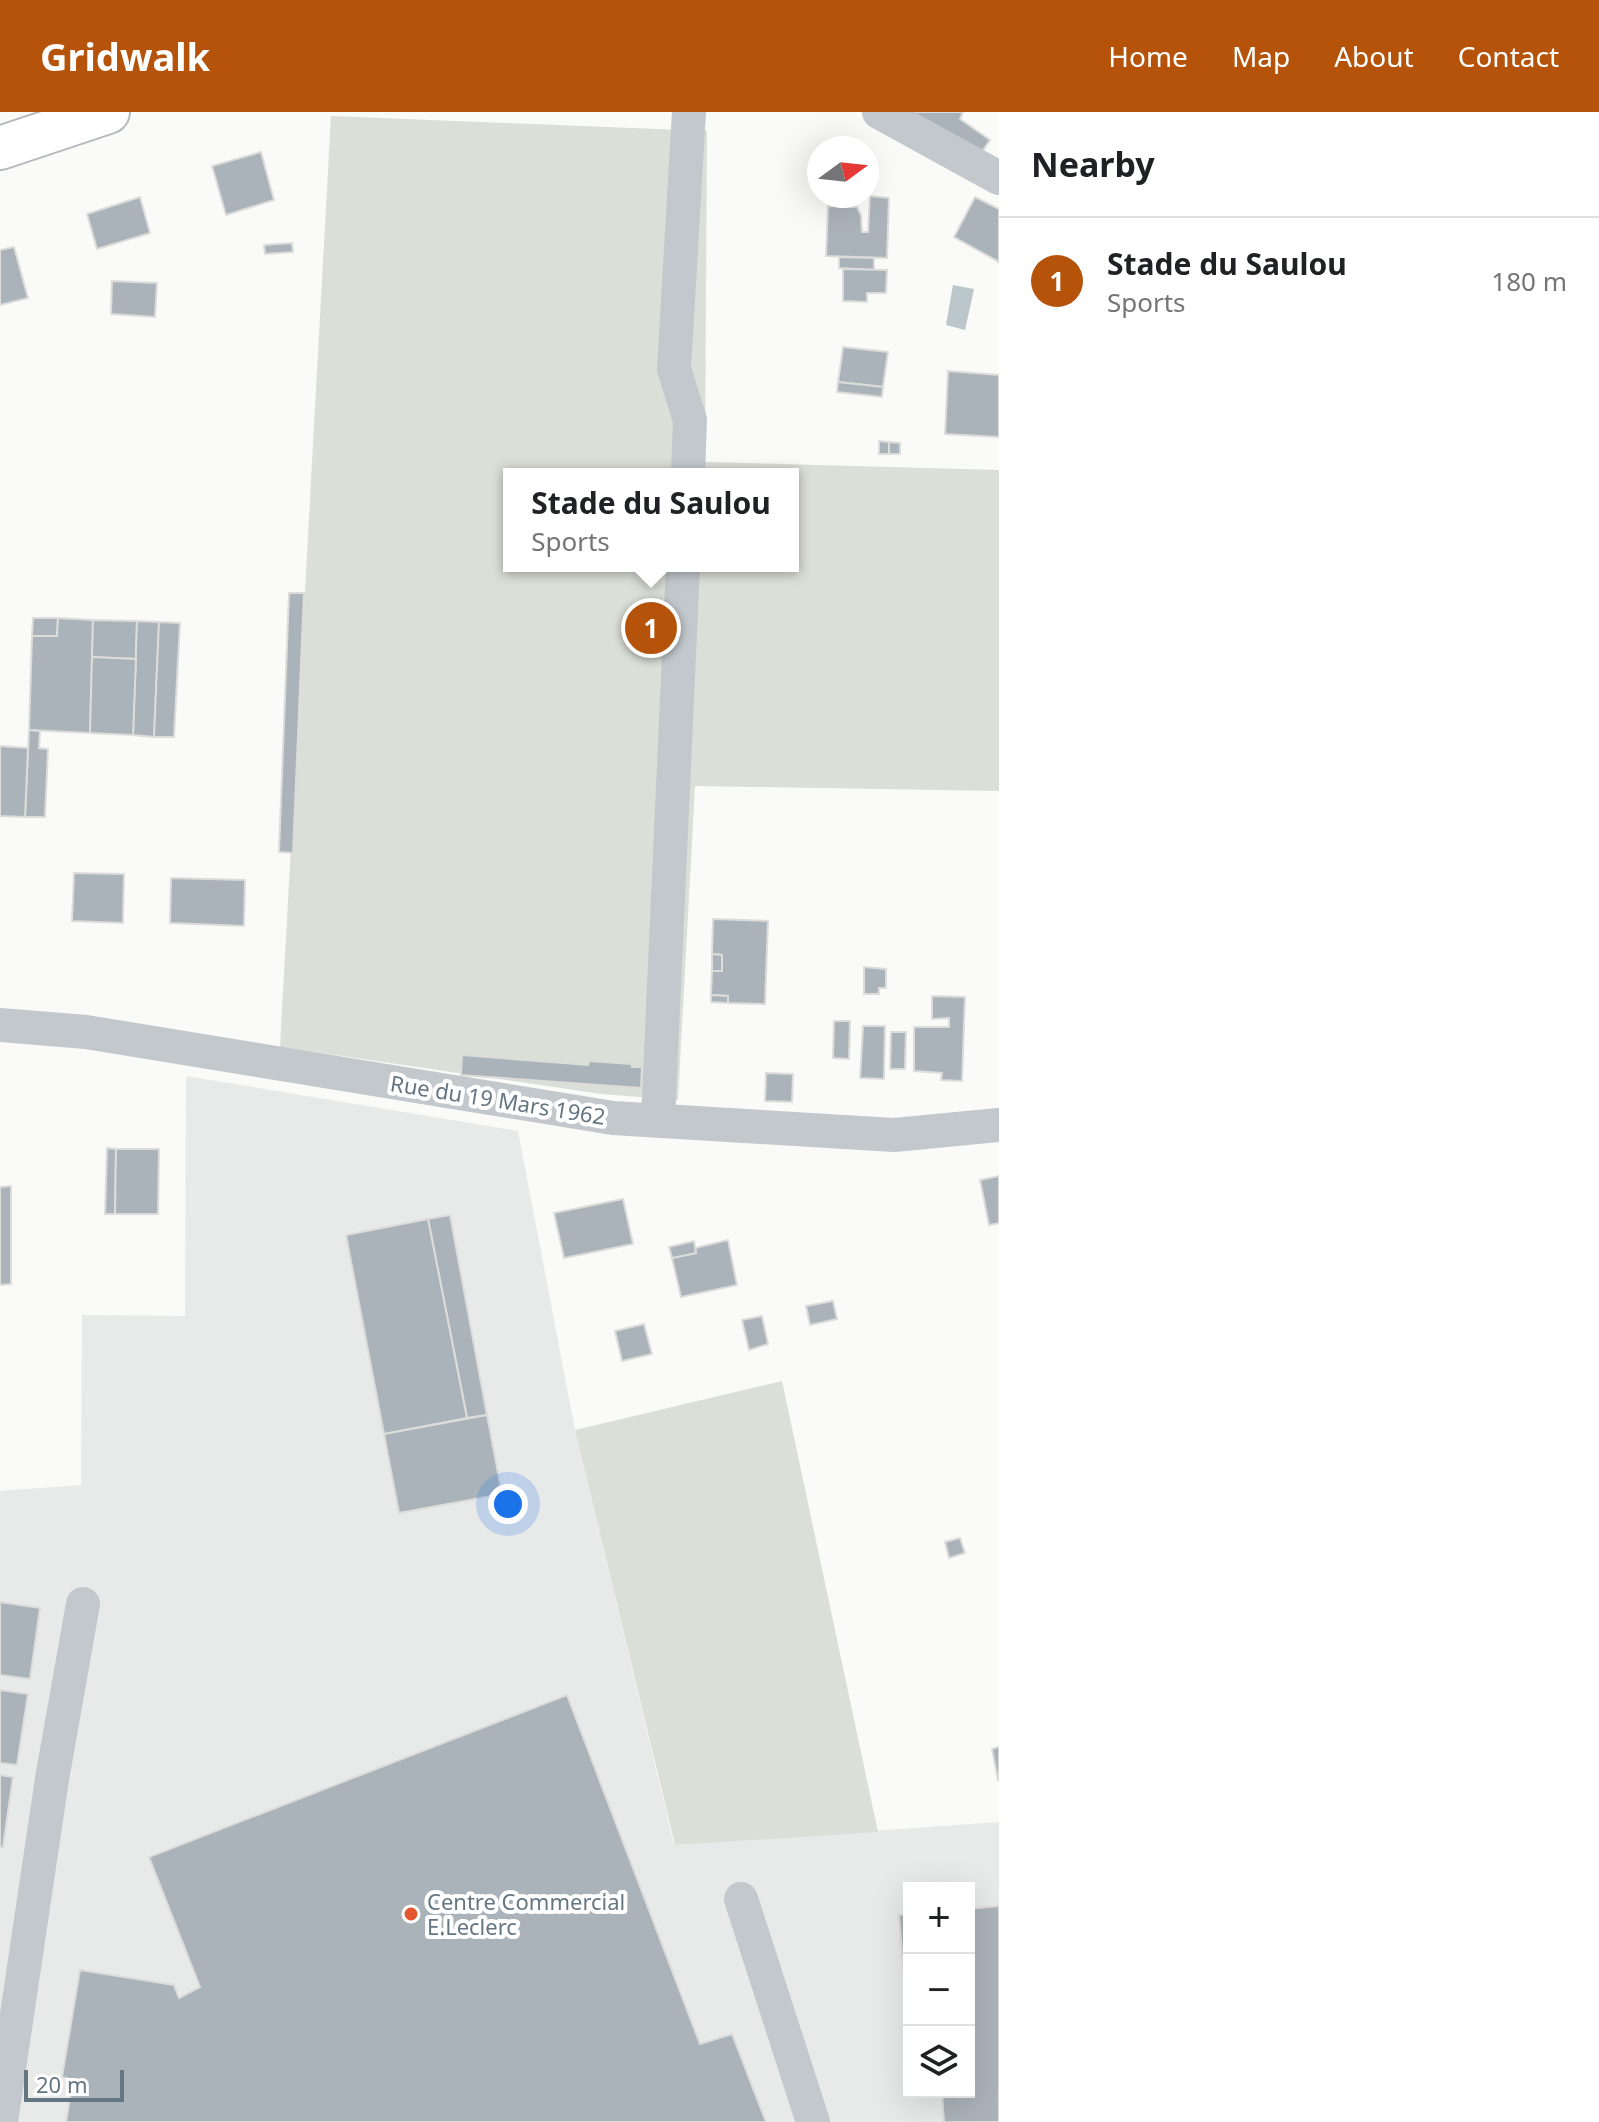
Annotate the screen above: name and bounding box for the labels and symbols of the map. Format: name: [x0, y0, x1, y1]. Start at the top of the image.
north arrow: [807, 136, 879, 208]
pin: 1: [625, 598, 677, 658]
street label: Rue du 19 Mars 1962: [388, 1067, 608, 1131]
your location: [488, 1484, 528, 1524]
place label: Centre Commercial E.Leclerc: [427, 1886, 625, 1941]
marker: Centre Commercial E.Leclerc: [402, 1905, 420, 1923]
scale bar: [24, 2066, 124, 2102]

